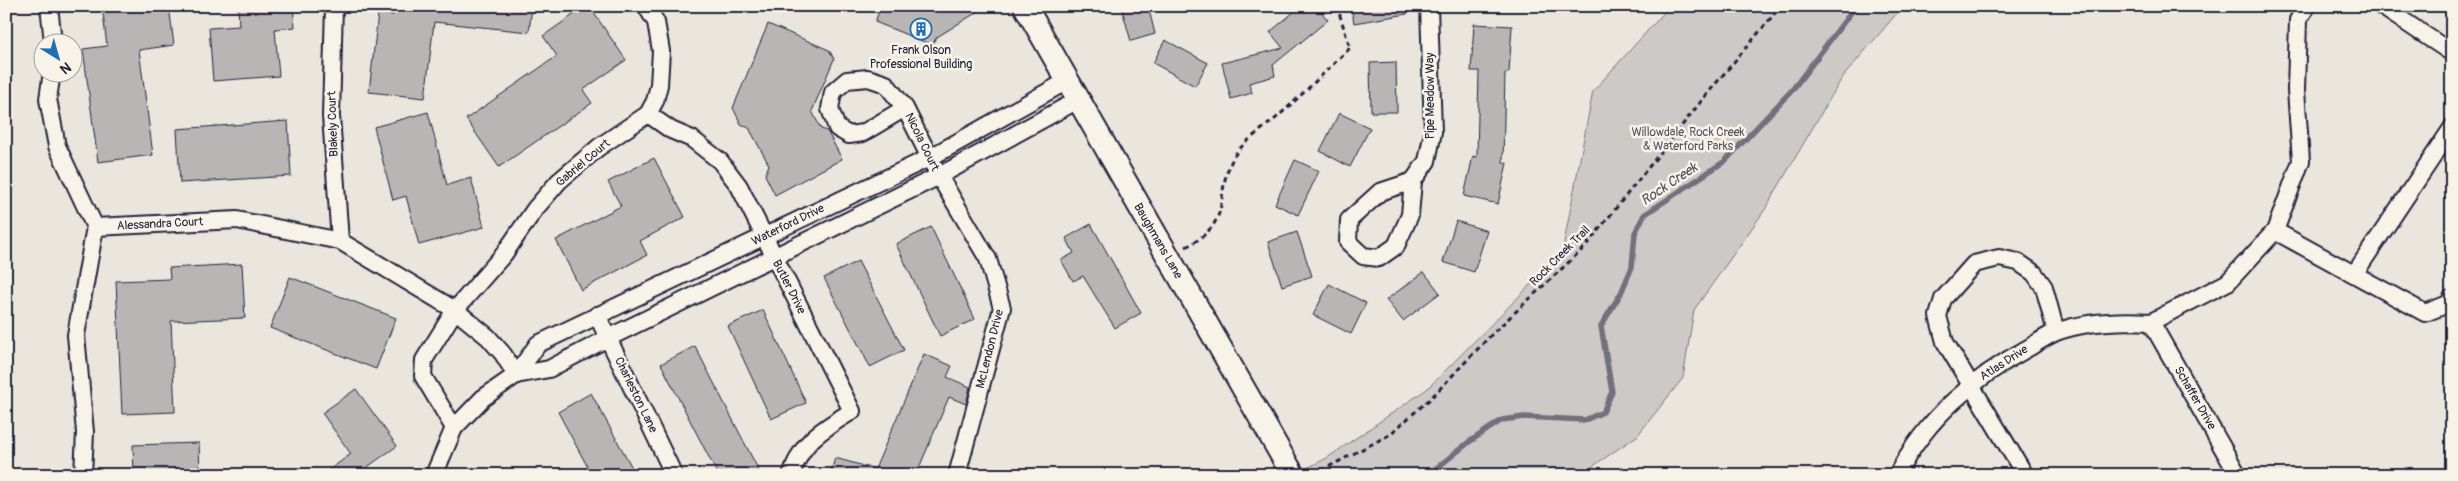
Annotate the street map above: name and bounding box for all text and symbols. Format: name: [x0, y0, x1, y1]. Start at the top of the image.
building icon: Frank Olson Professional Building: [909, 17, 933, 41]
north arrow: [32, 32, 82, 82]
place label: Frank Olson Professional Building: [870, 43, 972, 72]
street label: Pipe Meadow Way: [1423, 53, 1438, 139]
text: N: [57, 58, 74, 78]
street label: Blakely Court: [324, 91, 342, 157]
street label: Nicola Court: [901, 110, 943, 174]
park label: Willowdale, Rock Creek & Waterford Parks: [1631, 125, 1745, 154]
street label: Gabriel Court: [553, 136, 613, 190]
water label: Rock Creek: [1637, 158, 1701, 209]
street label: Baughmans Lane: [1130, 200, 1186, 282]
street label: Waterford Drive: [749, 201, 827, 249]
street label: Alessandra Court: [116, 214, 204, 234]
street label: Rock Creek Trail: [1527, 223, 1593, 289]
street label: Butler Drive: [769, 257, 809, 317]
street label: McLendon Drive: [973, 308, 1007, 390]
street label: Atlas Drive: [1977, 342, 2031, 384]
street label: Charleston Lane: [611, 355, 661, 435]
street label: Schaffer Drive: [2171, 364, 2219, 432]

